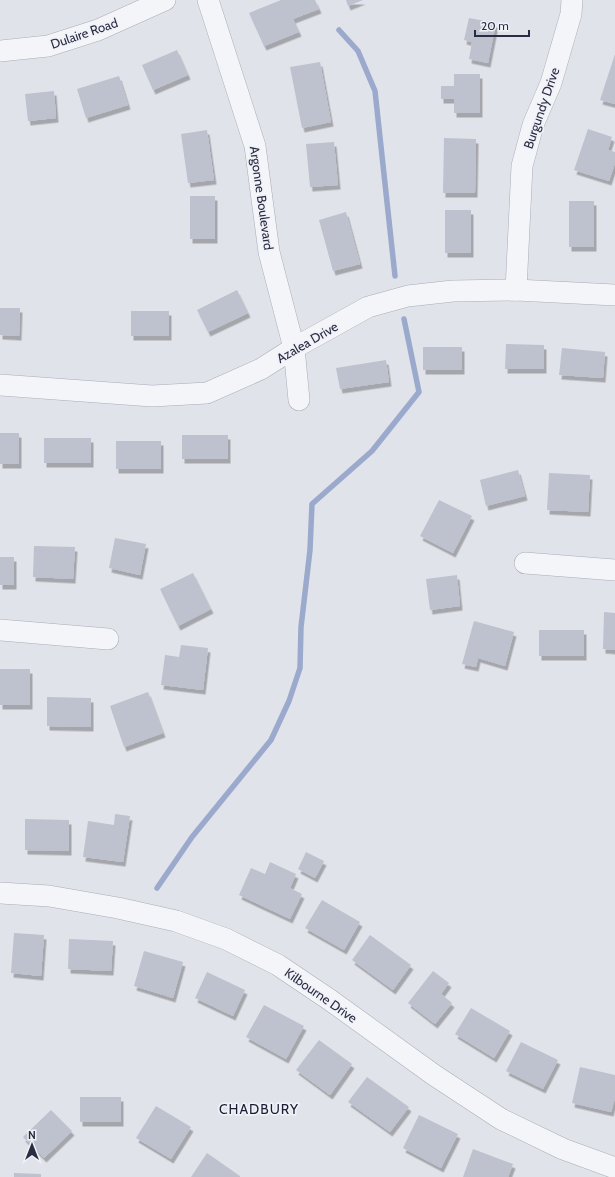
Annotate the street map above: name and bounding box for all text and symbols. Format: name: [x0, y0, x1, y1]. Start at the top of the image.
scale bar: [475, 12, 529, 38]
street label: Dulaire Road: [48, 14, 120, 52]
text: 20 m: [481, 18, 509, 33]
street label: Burgundy Drive: [520, 65, 563, 151]
street label: Argonne Boulevard: [247, 145, 277, 251]
street label: Azalea Drive: [273, 318, 341, 366]
street label: Kilbourne Drive: [282, 964, 361, 1026]
district label: CHADBURY: [219, 1100, 299, 1118]
north arrow: [12, 1125, 52, 1165]
text: N: [28, 1128, 36, 1142]

